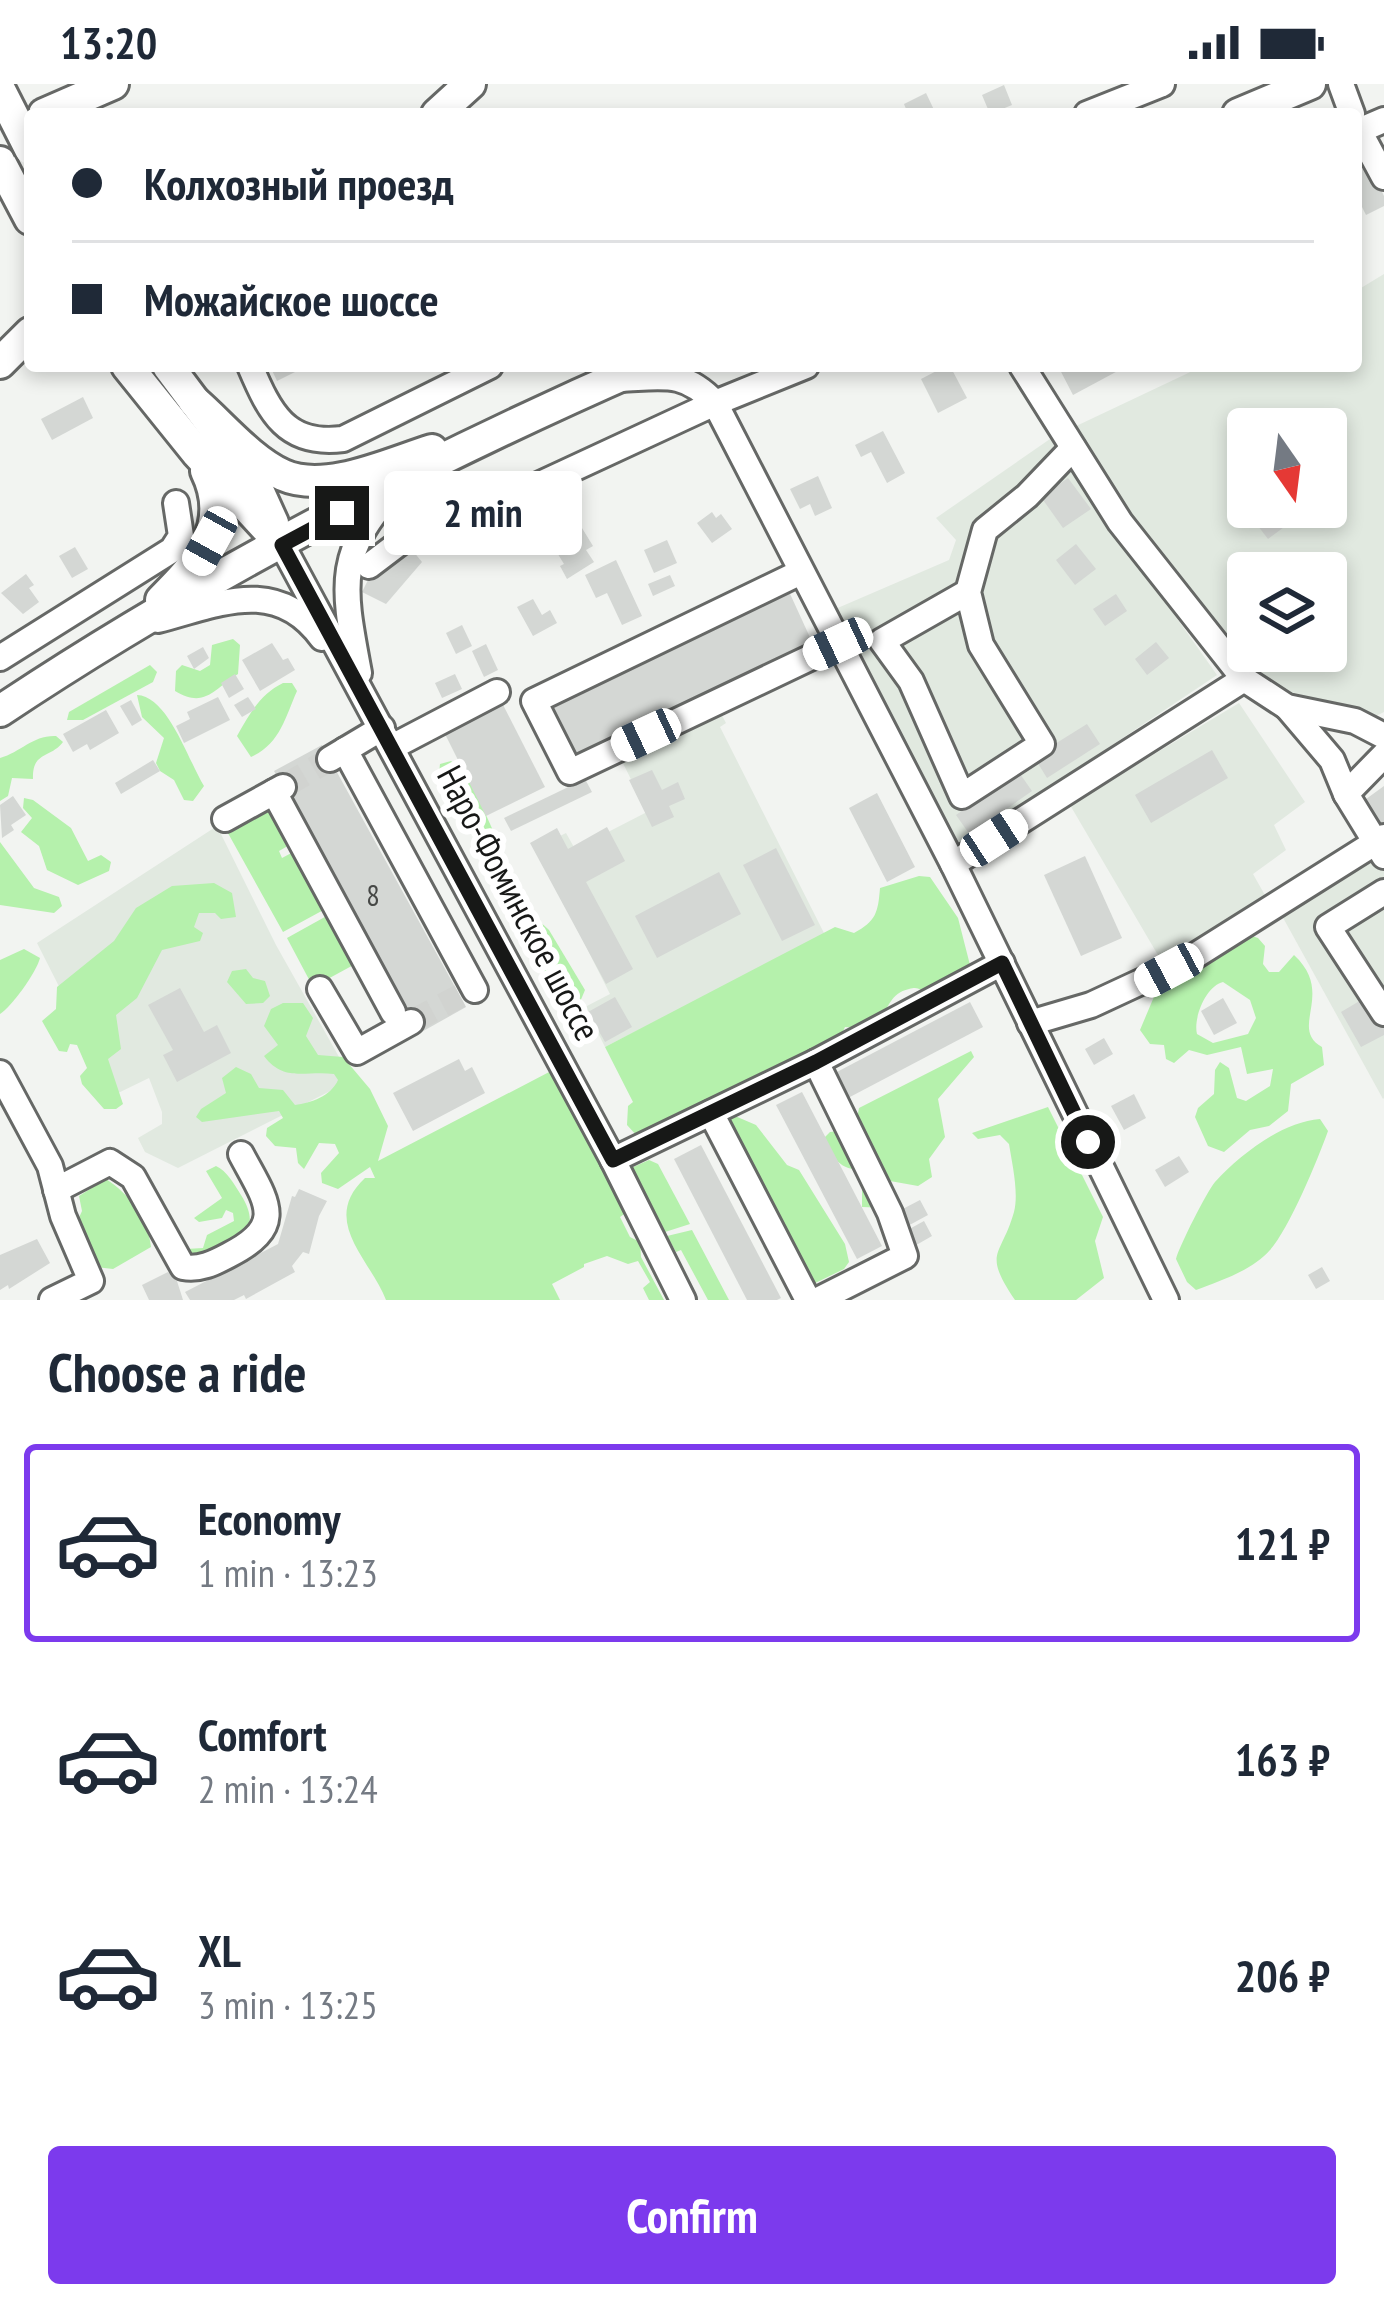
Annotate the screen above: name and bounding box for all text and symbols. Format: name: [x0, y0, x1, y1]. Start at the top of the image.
text: 13:20: [60, 13, 157, 71]
text: Колхозный проезд: [144, 154, 454, 212]
text: Можайское шоссе: [144, 270, 439, 328]
north arrow: [1227, 408, 1347, 528]
map controls: [1227, 408, 1347, 672]
callout: 2 min: [384, 471, 582, 555]
route end: [315, 486, 369, 540]
text: 2 min: [444, 487, 522, 538]
car: [177, 501, 243, 581]
button: layers: [1227, 552, 1347, 672]
car: [798, 612, 878, 676]
car: [606, 703, 686, 767]
street label: Наро-Фоминское шоссе: [427, 757, 612, 1048]
car: [954, 803, 1034, 873]
house number: 8: [366, 875, 380, 914]
car: [1129, 937, 1209, 1003]
route start: [1061, 1115, 1115, 1169]
text: Choose a ride: [48, 1337, 307, 1407]
icon: car: [54, 1489, 162, 1597]
text: Economy: [198, 1489, 341, 1547]
text: 121 ₽: [1235, 1514, 1330, 1572]
text: 1 min · 13:23: [198, 1547, 378, 1598]
icon: car: [54, 1705, 162, 1813]
text: Comfort: [198, 1705, 327, 1763]
text: 163 ₽: [1235, 1730, 1330, 1788]
text: 2 min · 13:24: [198, 1763, 378, 1814]
icon: car: [54, 1921, 162, 2029]
text: XL: [198, 1921, 241, 1979]
text: 206 ₽: [1235, 1946, 1330, 2004]
text: 3 min · 13:25: [198, 1979, 378, 2030]
button: Confirm: [48, 2146, 1336, 2284]

